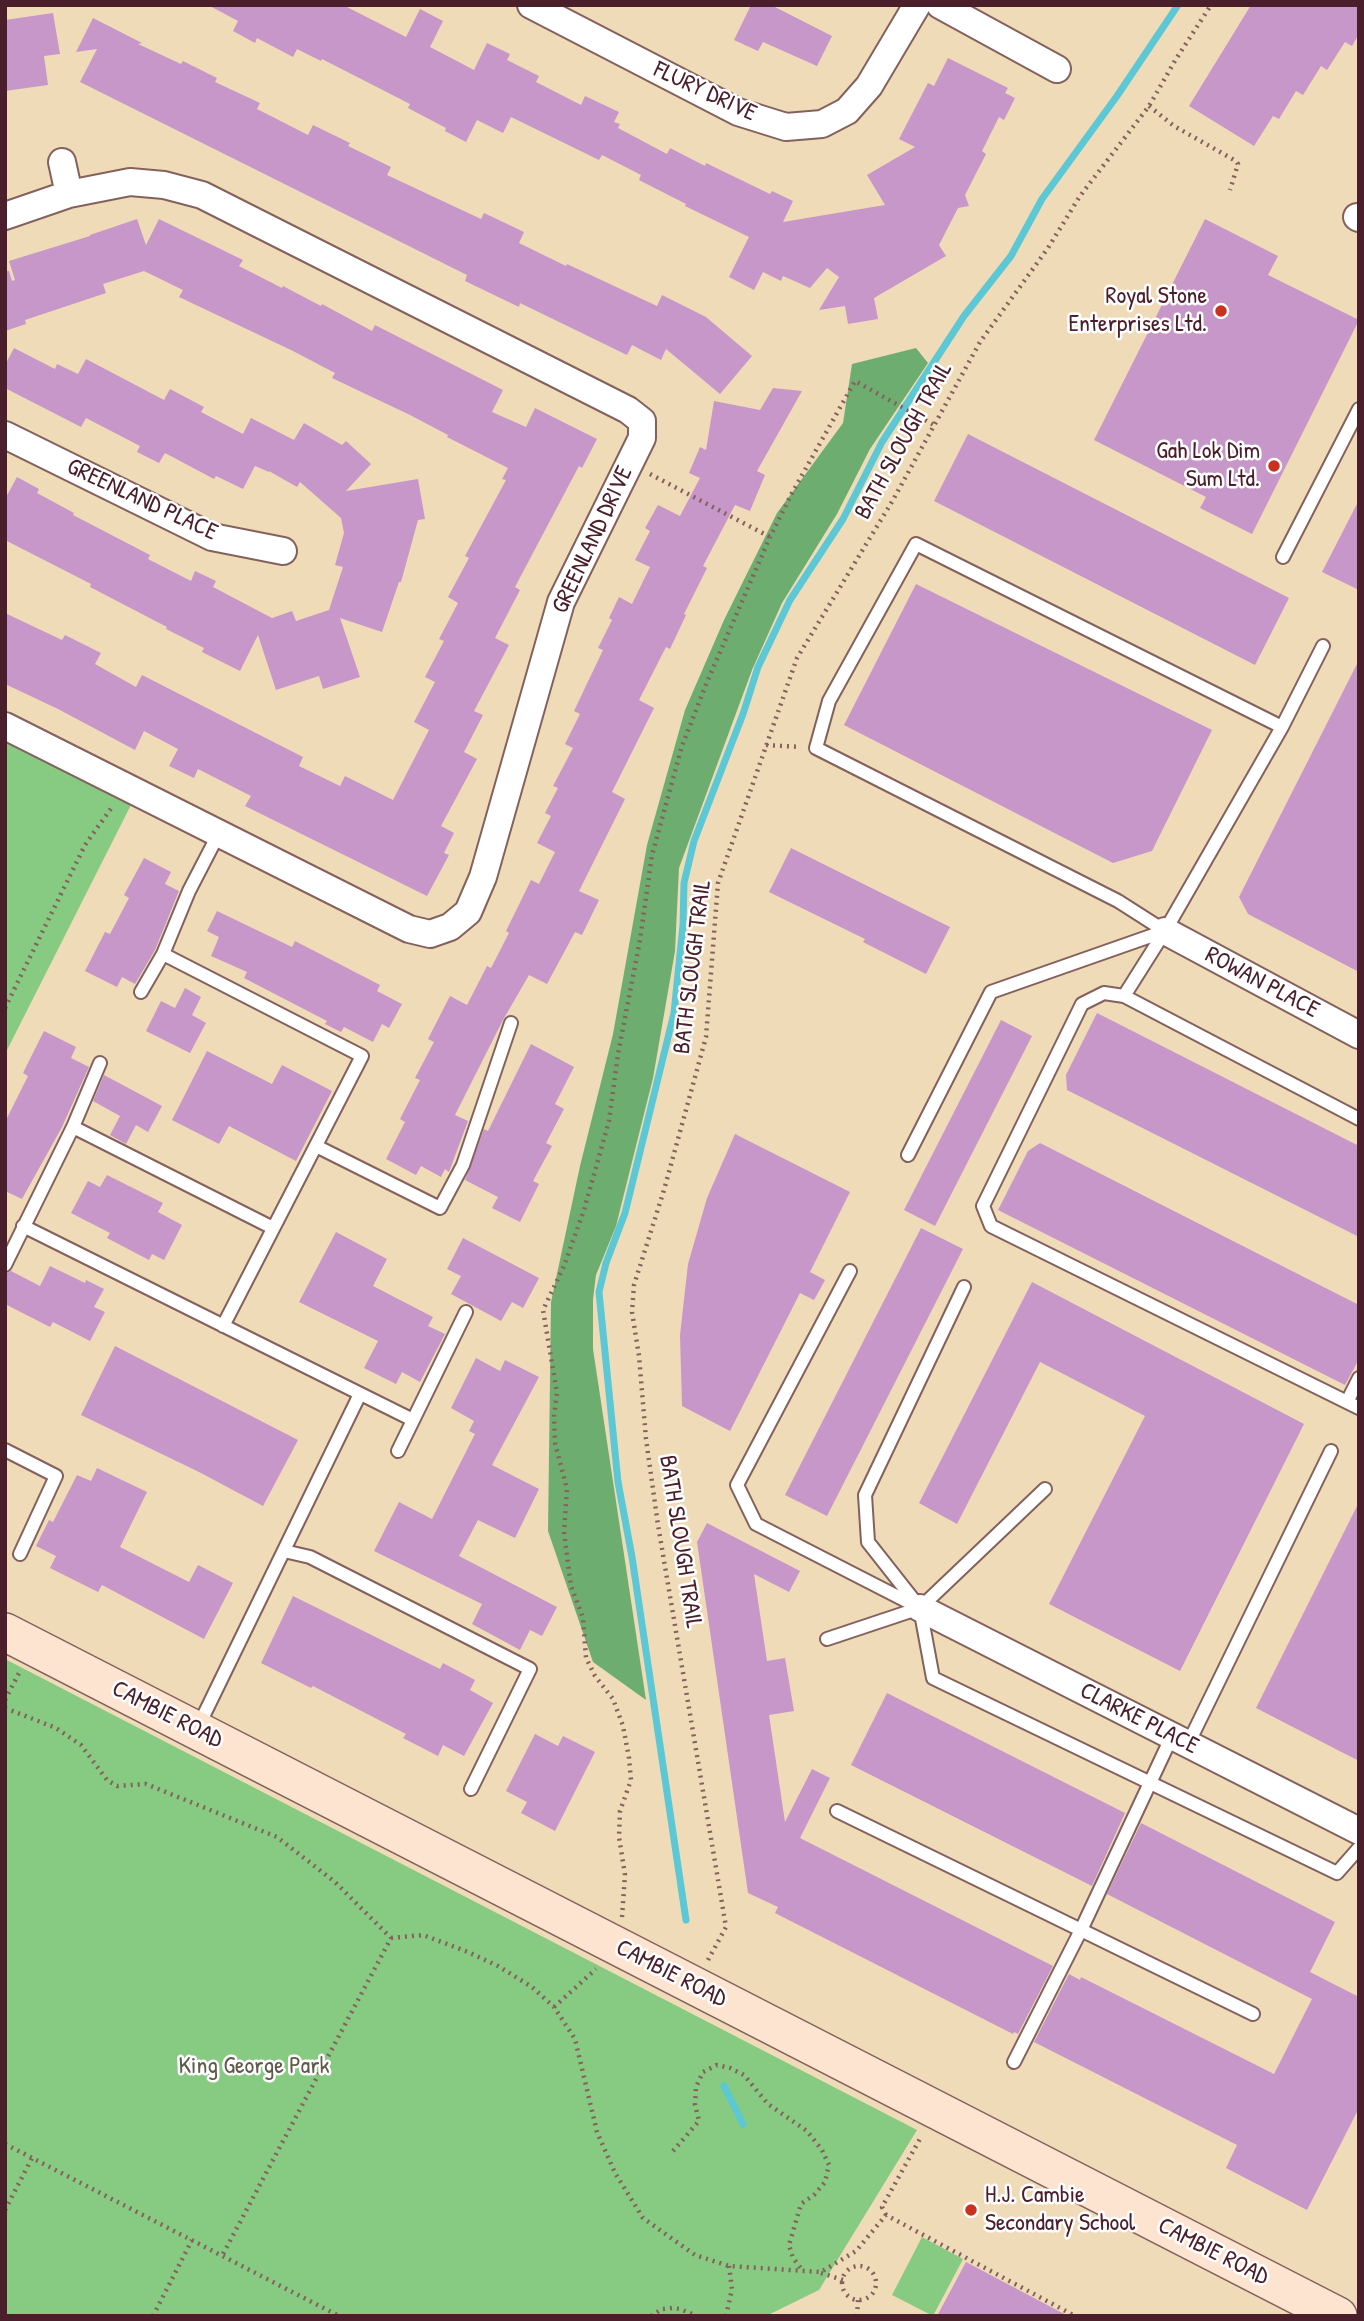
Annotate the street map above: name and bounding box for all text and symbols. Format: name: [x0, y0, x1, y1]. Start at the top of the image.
street label: FLURY DRIVE: [649, 56, 761, 128]
place label: Royal Stone Enterprises Ltd.: [1068, 283, 1207, 339]
marker: Royal Stone Enterprises Ltd.: [1213, 303, 1229, 319]
street label: BATH SLOUGH TRAIL: [849, 357, 959, 525]
place label: Gah Lok Dim Sum Ltd.: [1156, 438, 1260, 494]
street label: GREENLAND PLACE: [62, 453, 222, 547]
marker: Gah Lok Dim Sum Ltd.: [1266, 458, 1282, 474]
street label: GREENLAND DRIVE: [546, 462, 640, 618]
street label: BATH SLOUGH TRAIL: [668, 878, 718, 1056]
street label: ROWAN PLACE: [1200, 941, 1324, 1025]
street label: BATH SLOUGH TRAIL: [652, 1453, 708, 1631]
street label: CAMBIE ROAD: [107, 1675, 227, 1755]
street label: CLARKE PLACE: [1075, 1677, 1203, 1761]
street label: CAMBIE ROAD: [611, 1934, 731, 2014]
park label: King George Park: [179, 2053, 329, 2081]
place label: H.J. Cambie Secondary School: [985, 2182, 1135, 2238]
marker: H.J. Cambie Secondary School: [963, 2202, 979, 2218]
street label: CAMBIE ROAD: [1153, 2212, 1273, 2292]

